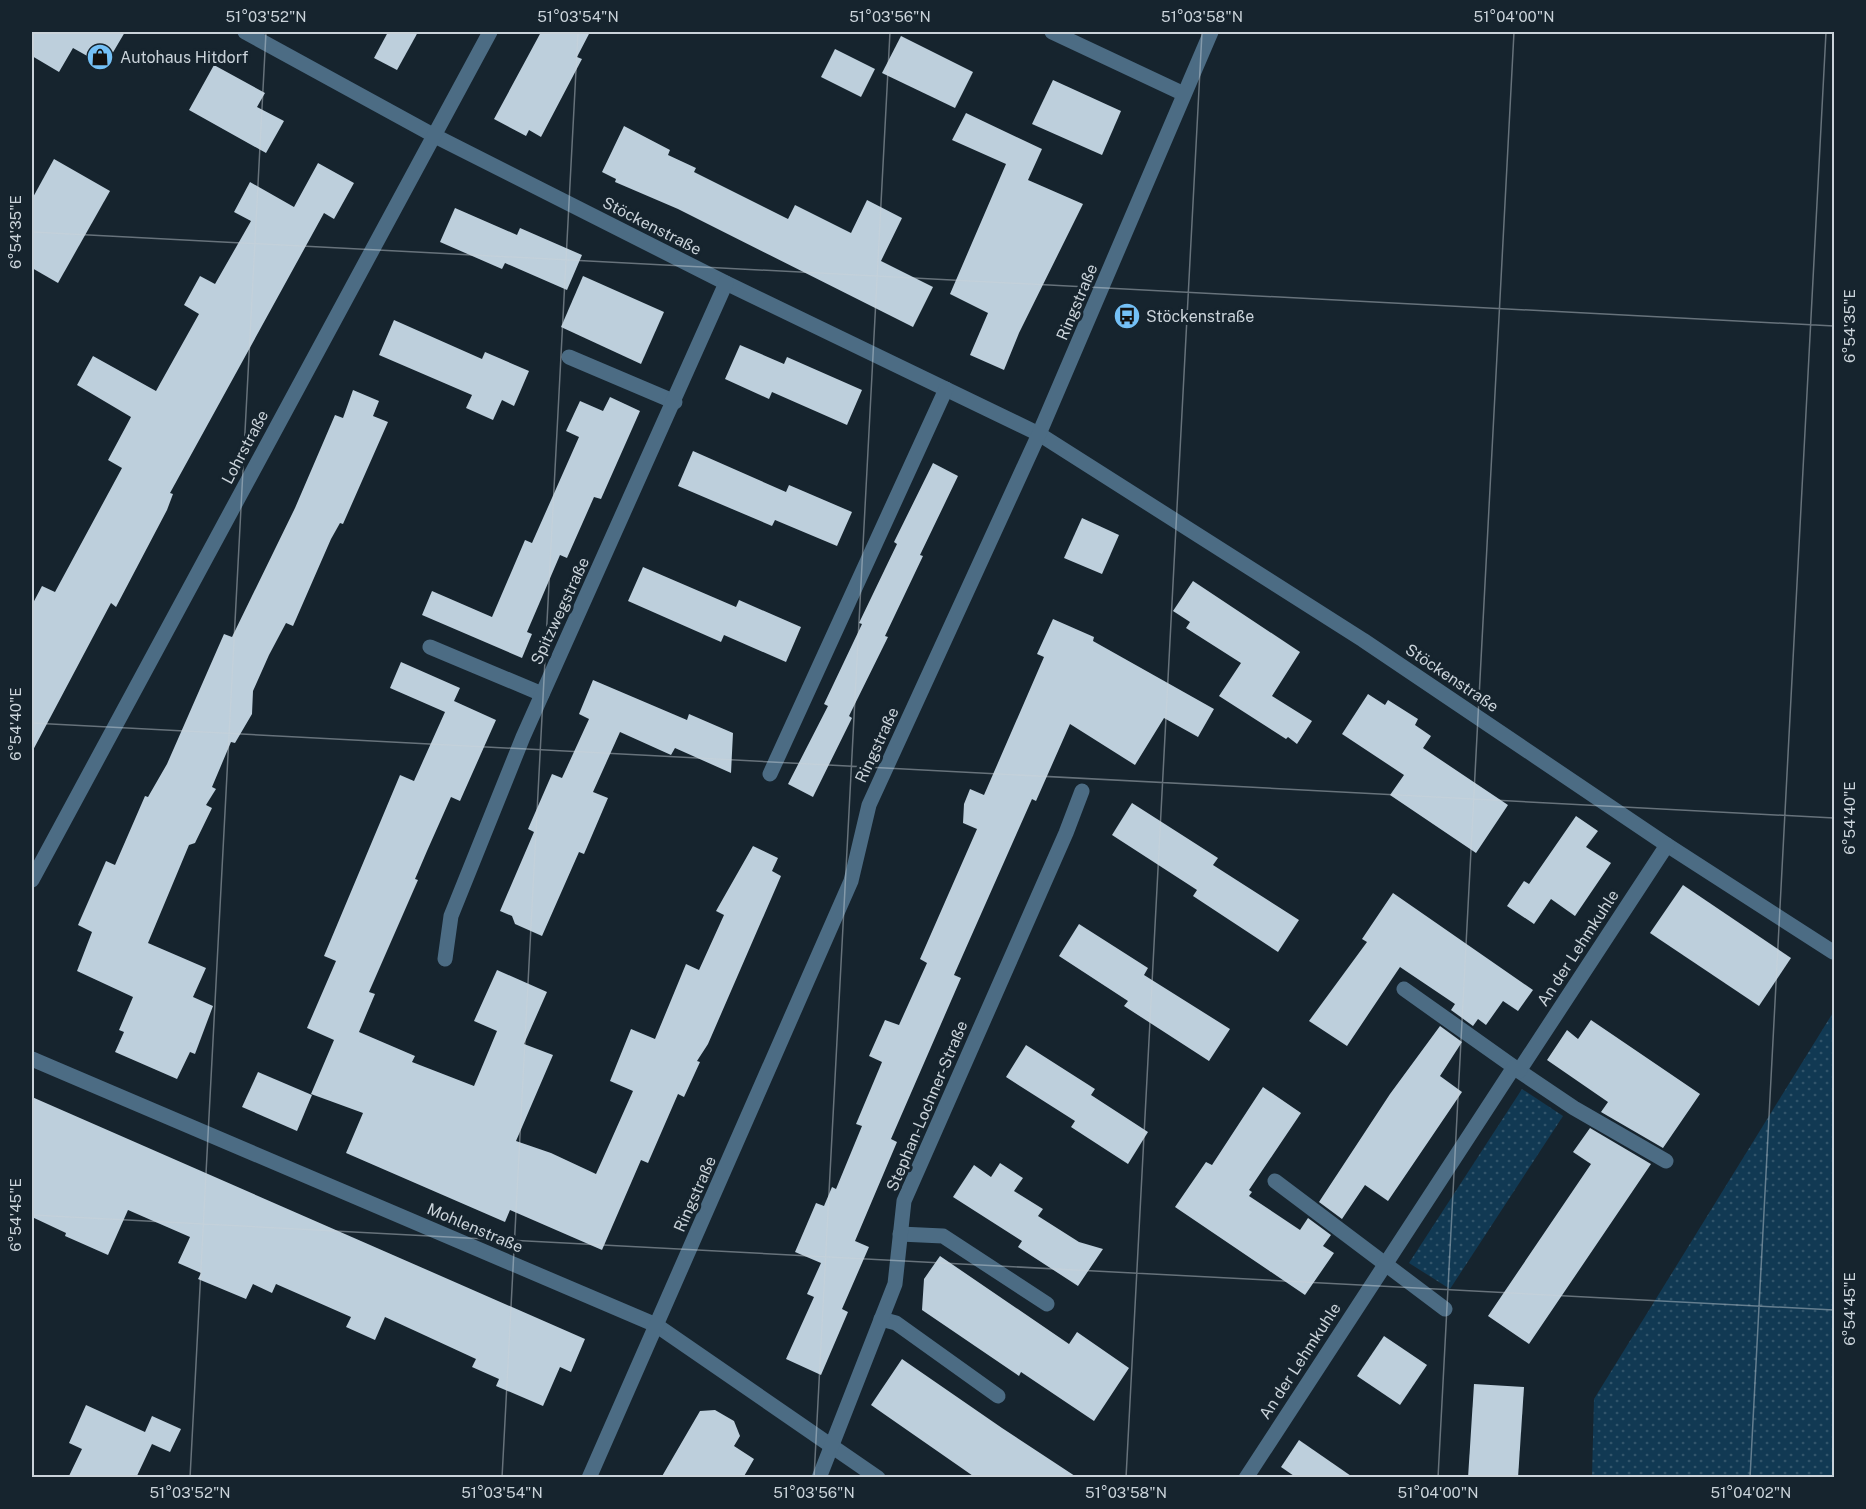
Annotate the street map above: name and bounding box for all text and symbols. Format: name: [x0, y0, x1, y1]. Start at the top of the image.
text: 51°03'52"N: [225, 8, 307, 25]
text: 51°03'54"N: [537, 8, 619, 25]
text: 51°03'56"N: [849, 8, 931, 25]
text: 51°03'58"N: [1161, 8, 1243, 25]
text: 51°04'00"N: [1474, 8, 1554, 25]
shop icon: Autohaus Hitdorf: [85, 42, 115, 72]
place label: Autohaus Hitdorf: [120, 48, 248, 67]
street label: Stöckenstraße: [599, 193, 705, 259]
text: 6°54'35"E: [7, 195, 24, 269]
street label: Ringstraße: [1052, 261, 1102, 343]
text: 6°54'35"E: [1841, 289, 1858, 363]
bus stop icon: Stöckenstraße: [1112, 301, 1142, 331]
place label: Stöckenstraße: [1146, 307, 1254, 326]
street label: Lohrstraße: [218, 407, 272, 487]
street label: Spitzwegstraße: [527, 554, 593, 668]
street label: Stöckenstraße: [1402, 640, 1502, 716]
text: 6°54'40"E: [7, 687, 24, 761]
street label: Ringstraße: [851, 704, 903, 786]
text: 6°54'40"E: [1841, 781, 1858, 855]
street label: An der Lehmkuhle: [1533, 886, 1623, 1010]
street label: Stephan-Lochner-Straße: [882, 1018, 972, 1194]
street label: Ringstraße: [670, 1153, 720, 1235]
text: 6°54'45"E: [7, 1178, 24, 1252]
street label: Mohlenstraße: [424, 1199, 526, 1257]
text: 6°54'45"E: [1841, 1272, 1858, 1346]
street label: An der Lehmkuhle: [1255, 1299, 1345, 1423]
text: 51°03'52"N: [149, 1484, 231, 1501]
text: 51°03'54"N: [461, 1484, 543, 1501]
text: 51°03'56"N: [773, 1484, 855, 1501]
text: 51°03'58"N: [1085, 1484, 1167, 1501]
text: 51°04'00"N: [1398, 1484, 1478, 1501]
text: 51°04'02"N: [1711, 1484, 1791, 1501]

